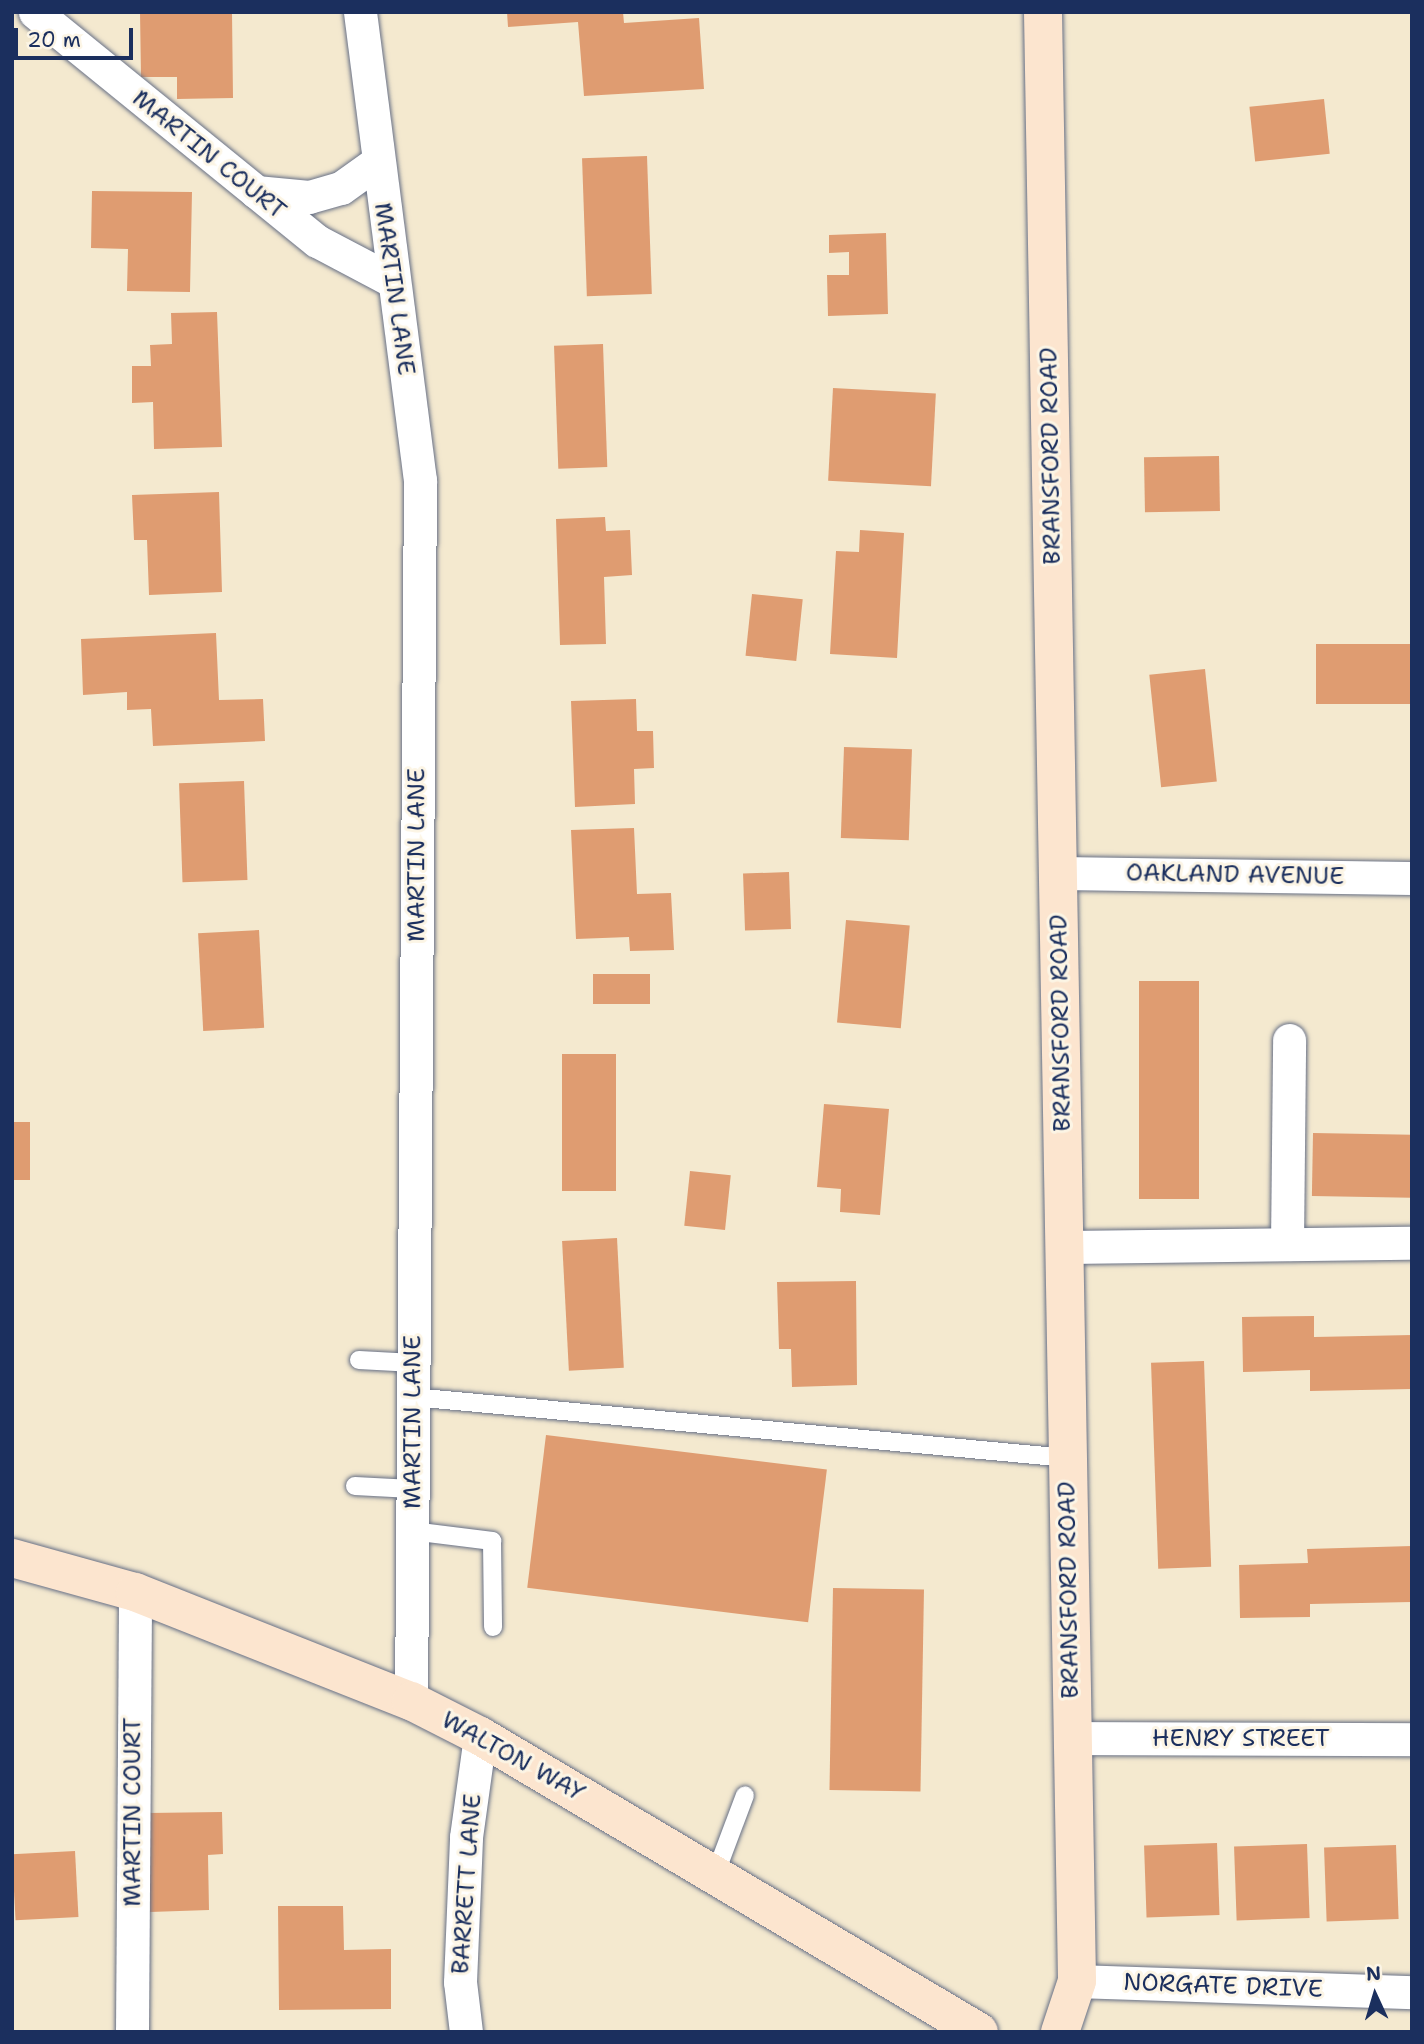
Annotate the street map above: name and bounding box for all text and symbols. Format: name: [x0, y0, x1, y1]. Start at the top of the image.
scale bar: [18, 14, 136, 58]
text: 20 m: [27, 26, 81, 54]
street label: MARTIN COURT: [126, 84, 292, 226]
street label: MARTIN LANE: [368, 201, 420, 377]
street label: BRANSFORD ROAD: [1035, 347, 1067, 565]
street label: MARTIN LANE: [403, 768, 431, 942]
street label: OAKLAND AVENUE: [1125, 859, 1345, 891]
street label: BRANSFORD ROAD: [1045, 914, 1077, 1132]
street label: MARTIN LANE: [399, 1335, 427, 1509]
street label: BRANSFORD ROAD: [1053, 1481, 1085, 1699]
street label: WALTON WAY: [436, 1706, 590, 1808]
street label: MARTIN COURT: [119, 1717, 147, 1907]
street label: HENRY STREET: [1152, 1725, 1330, 1753]
street label: BARRETT LANE: [446, 1793, 488, 1975]
north arrow: [1340, 1960, 1410, 2030]
text: N: [1365, 1961, 1382, 1987]
street label: NORGATE DRIVE: [1123, 1968, 1323, 2004]

